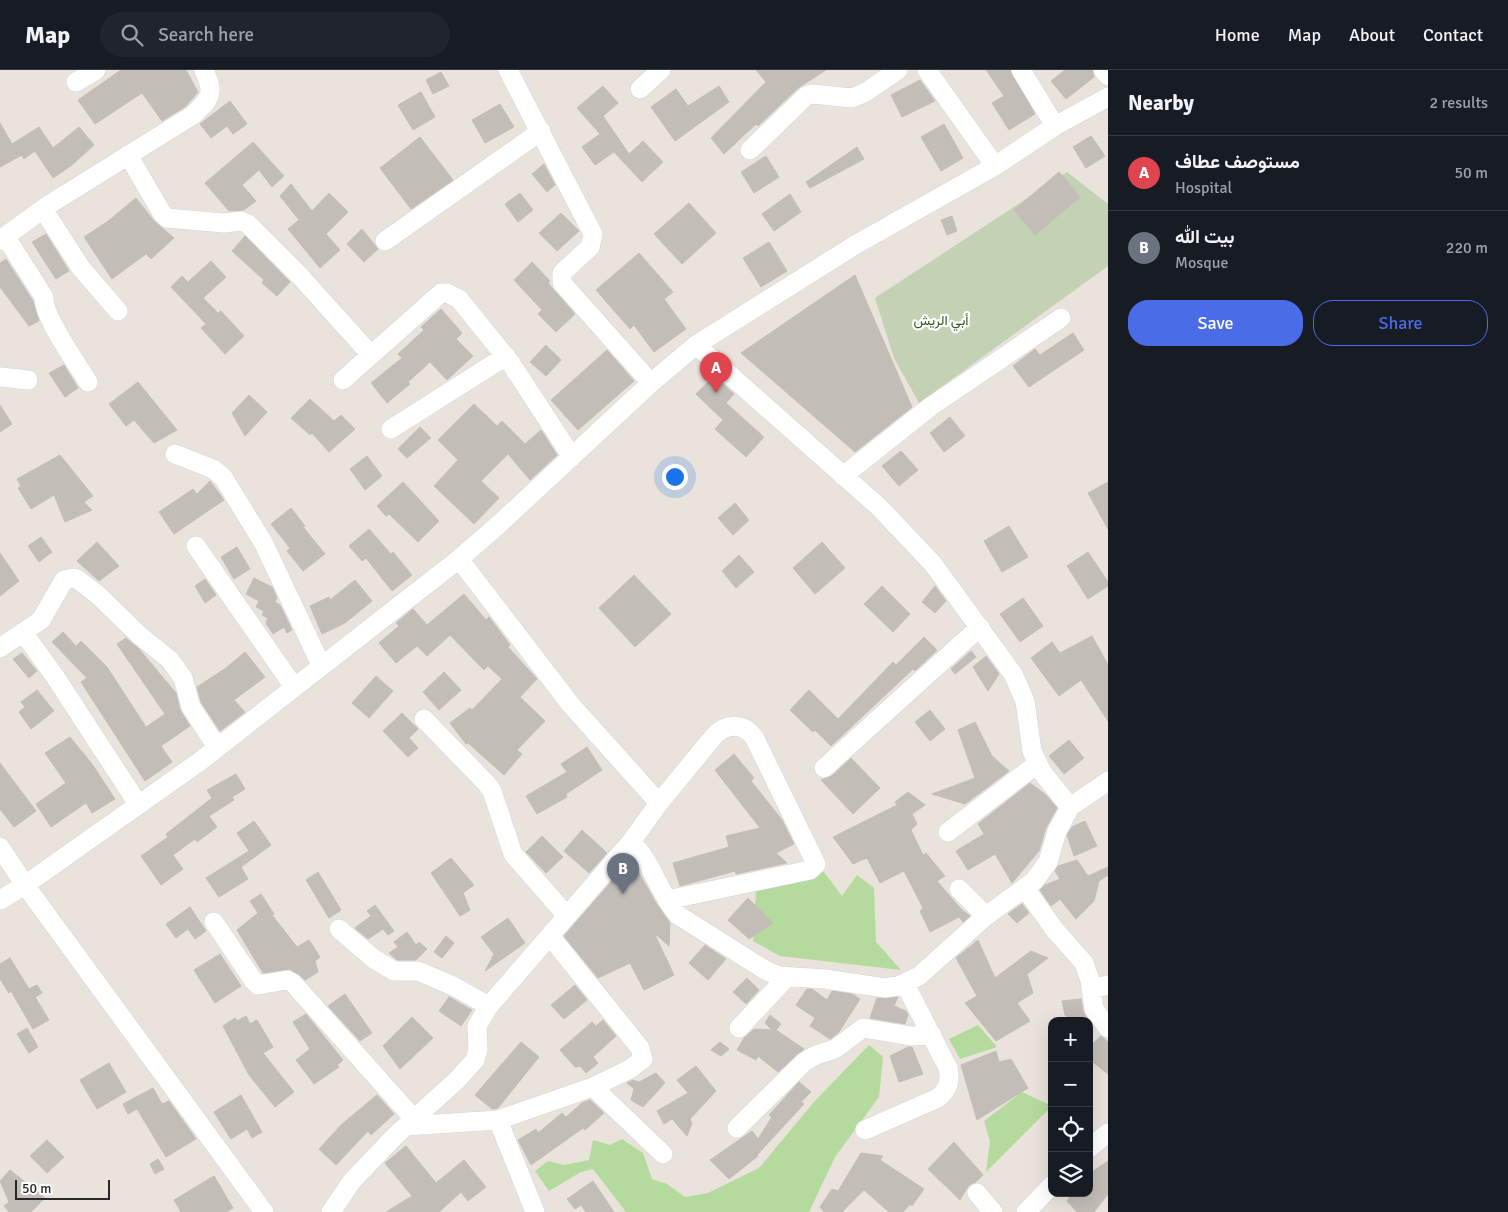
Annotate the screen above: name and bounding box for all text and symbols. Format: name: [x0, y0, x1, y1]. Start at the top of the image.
search box: [100, 12, 450, 57]
text: Map: [25, 20, 70, 50]
icon: search: [118, 21, 146, 49]
text: Search here: [158, 23, 254, 47]
text: Home: [1215, 24, 1260, 46]
text: Map: [1288, 24, 1321, 46]
text: About: [1349, 24, 1395, 46]
text: Contact: [1423, 24, 1483, 46]
text: Nearby: [1128, 90, 1194, 116]
text: 2 results: [1429, 93, 1488, 113]
text: مستوصف عطاف: [1175, 150, 1300, 174]
text: A: [1139, 163, 1149, 183]
text: 50 m: [1454, 163, 1488, 183]
text: Hospital: [1175, 178, 1232, 198]
text: بيت الله: [1175, 225, 1235, 249]
text: B: [1139, 238, 1149, 258]
text: 220 m: [1446, 238, 1488, 258]
text: Mosque: [1175, 253, 1228, 273]
button: Save: [1128, 300, 1303, 346]
button: Share: [1313, 300, 1488, 346]
park label: أبي الريش: [913, 312, 969, 332]
pin: A: [700, 352, 732, 393]
your location: [662, 464, 688, 490]
pin: B: [607, 853, 639, 894]
map controls: [1048, 1017, 1093, 1197]
button: +: [1048, 1017, 1093, 1062]
button: −: [1048, 1062, 1093, 1107]
button: locate: [1048, 1107, 1093, 1152]
button: layers: [1048, 1152, 1093, 1197]
scale bar: [15, 1177, 110, 1200]
text: 50 m: [22, 1180, 51, 1197]

